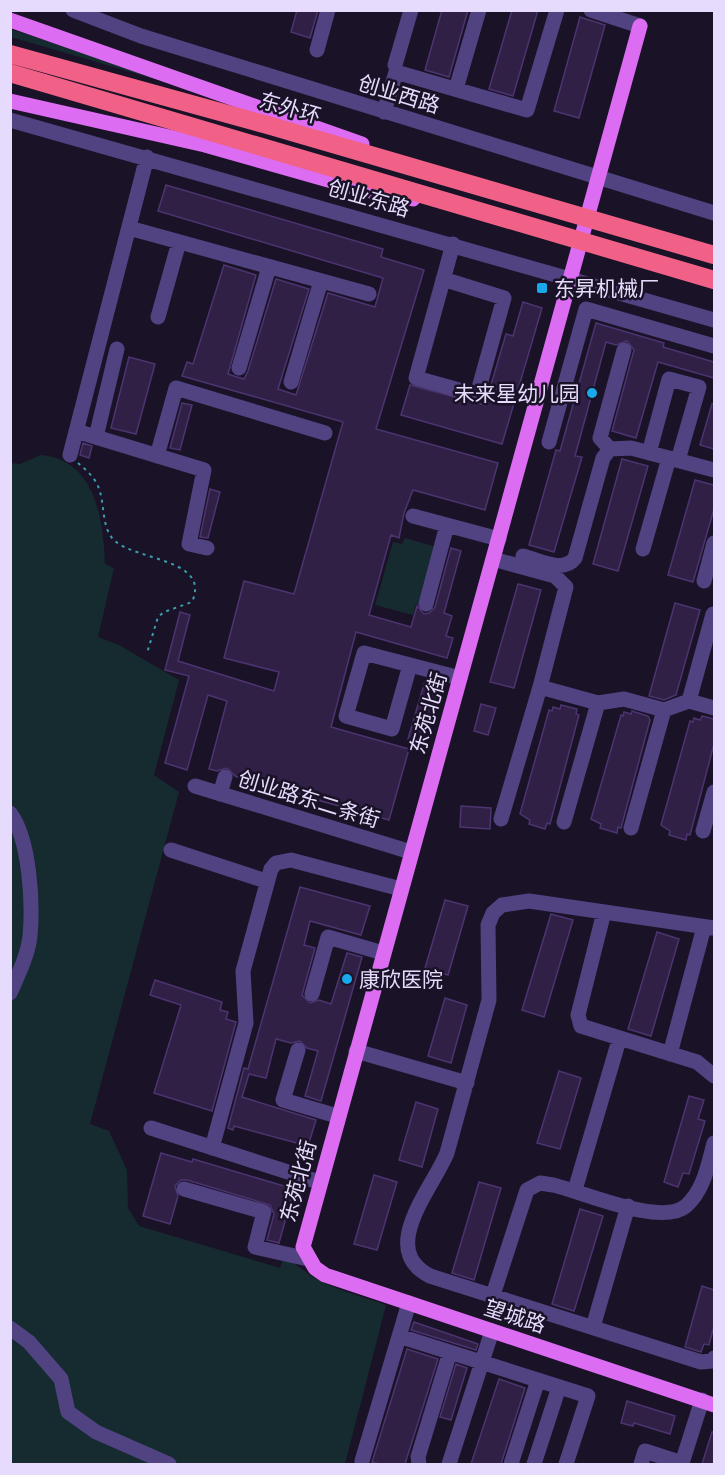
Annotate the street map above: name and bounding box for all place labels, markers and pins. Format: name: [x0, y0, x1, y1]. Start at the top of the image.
place label: 东昇机械厂: [554, 276, 659, 301]
marker: 东昇机械厂: [535, 281, 549, 295]
place label: 未来星幼儿园: [454, 381, 580, 406]
marker: 未来星幼儿园: [585, 386, 599, 400]
place label: 康欣医院: [359, 967, 443, 992]
marker: 康欣医院: [340, 972, 354, 986]

